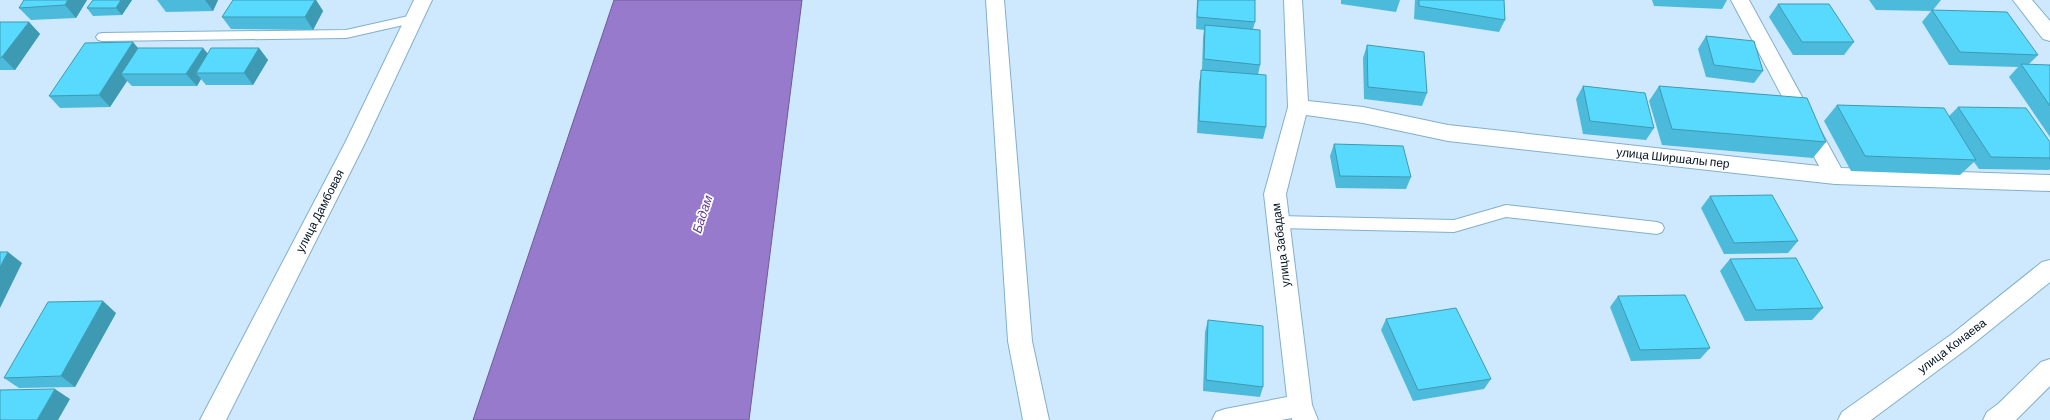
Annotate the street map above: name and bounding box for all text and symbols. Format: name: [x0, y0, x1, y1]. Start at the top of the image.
street label: улица Ширшалы пер: [1616, 144, 1731, 171]
street label: улица Дамбовая: [292, 167, 347, 255]
water label: Бадам: [688, 193, 716, 235]
street label: улица Забадам: [1268, 202, 1293, 288]
street label: улица Конаева: [1914, 315, 1989, 376]

